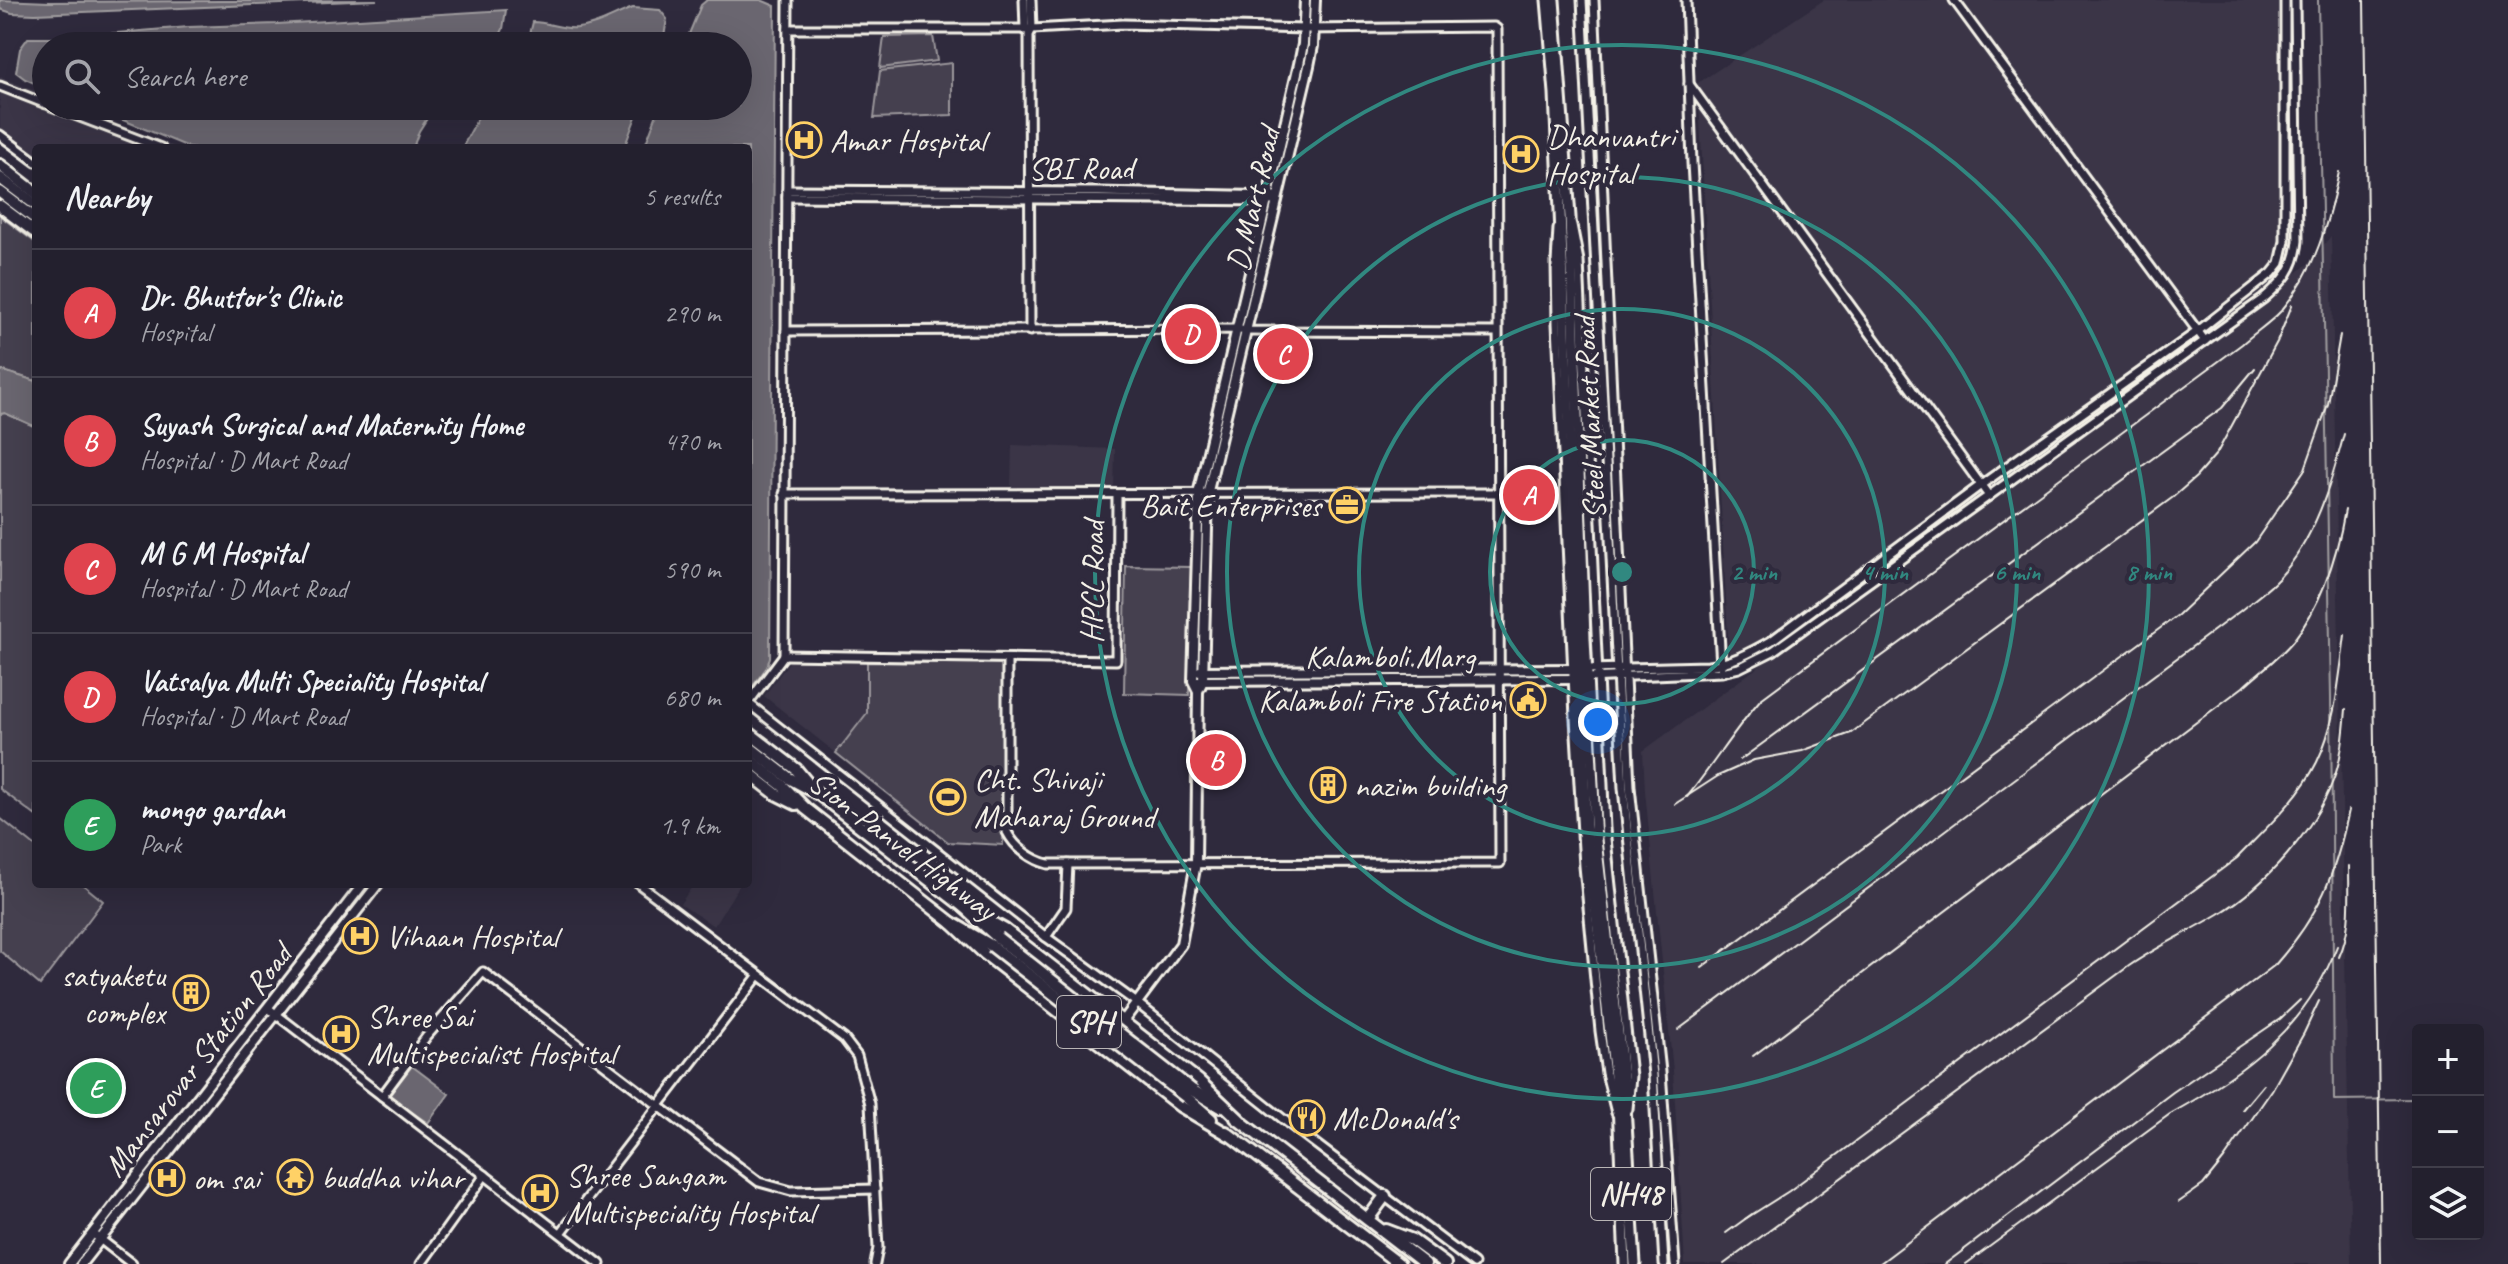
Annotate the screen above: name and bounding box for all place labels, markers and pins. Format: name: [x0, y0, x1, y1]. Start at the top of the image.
place label: Dhanvantri Hospital: [1547, 116, 1679, 194]
place label: Amar Hospital: [830, 120, 991, 161]
hospital icon: Amar Hospital: [785, 121, 823, 159]
hospital icon: Dhanvantri Hospital: [1502, 135, 1540, 173]
pin: D: [1165, 304, 1217, 364]
pin: C: [1257, 324, 1309, 384]
pin: A: [1503, 465, 1555, 525]
place label: Bait Enterprises: [1140, 485, 1323, 526]
office icon: Bait Enterprises: [1328, 486, 1366, 524]
centre of rings: [1608, 558, 1636, 586]
place label: Kalamboli Fire Station: [1259, 680, 1503, 721]
public building icon: Kalamboli Fire Station: [1509, 681, 1547, 719]
pin: B: [1190, 730, 1242, 790]
place label: Cht. Shivaji Maharaj Ground: [974, 759, 1159, 837]
place label: nazim building: [1354, 765, 1508, 806]
building icon: nazim building: [1309, 766, 1347, 804]
sports icon: Cht. Shivaji Maharaj Ground: [929, 778, 967, 816]
place label: Vihaan Hospital: [386, 916, 564, 957]
hospital icon: Vihaan Hospital: [341, 917, 379, 955]
place label: satyaketu complex: [61, 955, 168, 1033]
building icon: satyaketu complex: [172, 974, 210, 1012]
place label: Shree Sai Multispecialist Hospital: [367, 996, 621, 1074]
hospital icon: Shree Sai Multispecialist Hospital: [322, 1015, 360, 1053]
pin: E: [70, 1058, 122, 1118]
place label: McDonald's: [1333, 1098, 1460, 1139]
restaurant icon: McDonald's: [1288, 1099, 1326, 1137]
place label: Shree Sangam Multispeciality Hospital: [566, 1155, 820, 1233]
place label: buddha vihar: [321, 1157, 467, 1198]
place label: om sai: [193, 1158, 264, 1199]
temple icon: buddha vihar: [276, 1158, 314, 1196]
hospital icon: om sai: [148, 1159, 186, 1197]
hospital icon: Shree Sangam Multispeciality Hospital: [521, 1174, 559, 1212]

